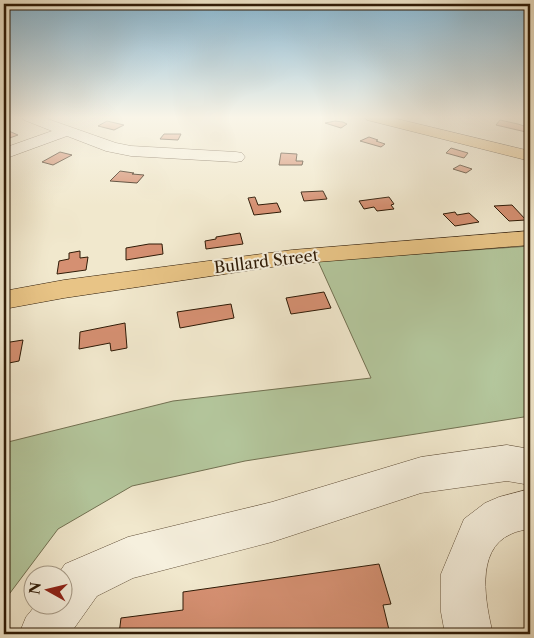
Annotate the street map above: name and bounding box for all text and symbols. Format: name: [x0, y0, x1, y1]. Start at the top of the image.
street label: Bullard Street: [213, 245, 320, 277]
north arrow: [22, 566, 72, 616]
text: N: [25, 581, 45, 595]

